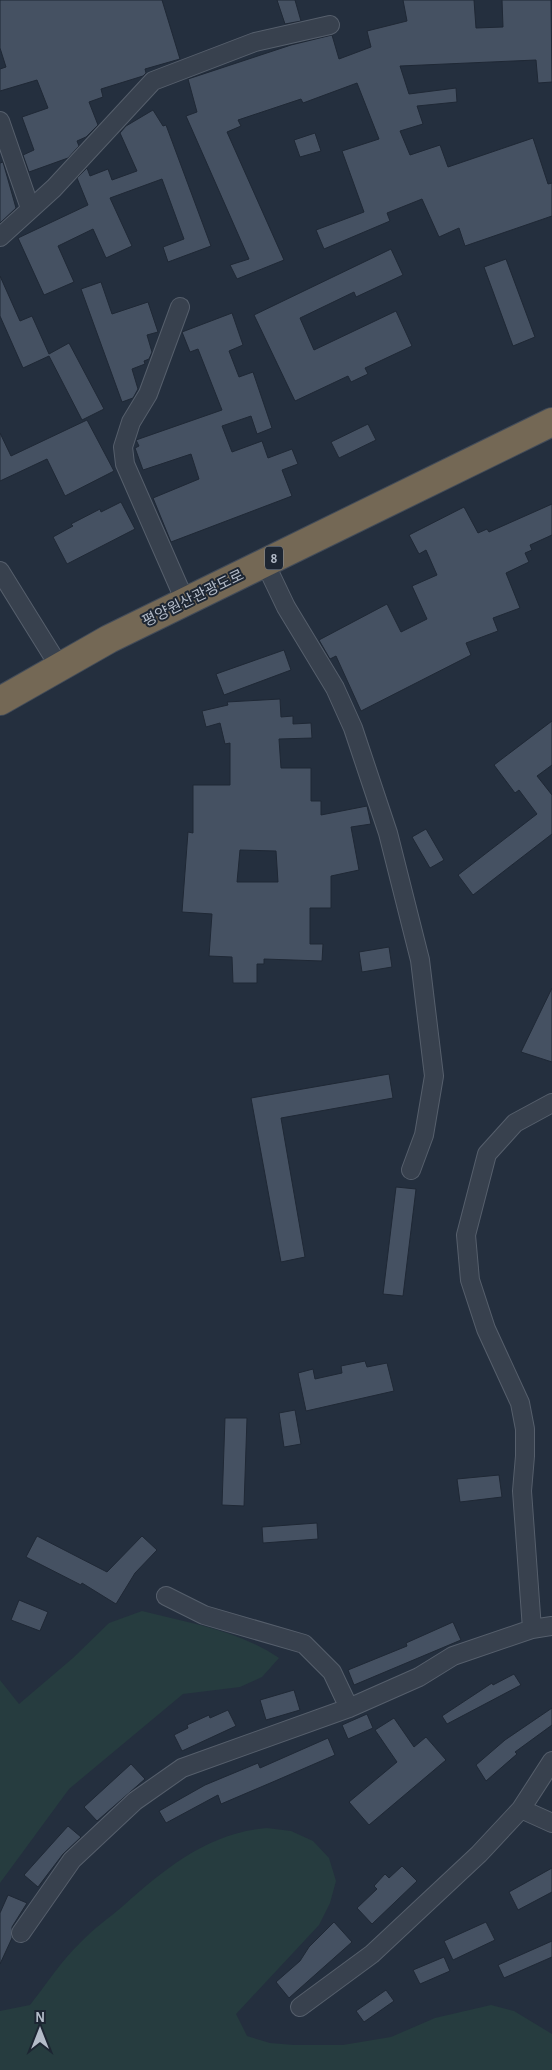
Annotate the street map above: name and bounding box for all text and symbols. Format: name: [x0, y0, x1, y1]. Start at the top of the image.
road number: 8: [265, 546, 283, 570]
street label: 평양원산관광도로: [140, 567, 246, 629]
north arrow: [15, 2005, 65, 2055]
text: N: [35, 2011, 45, 2025]

